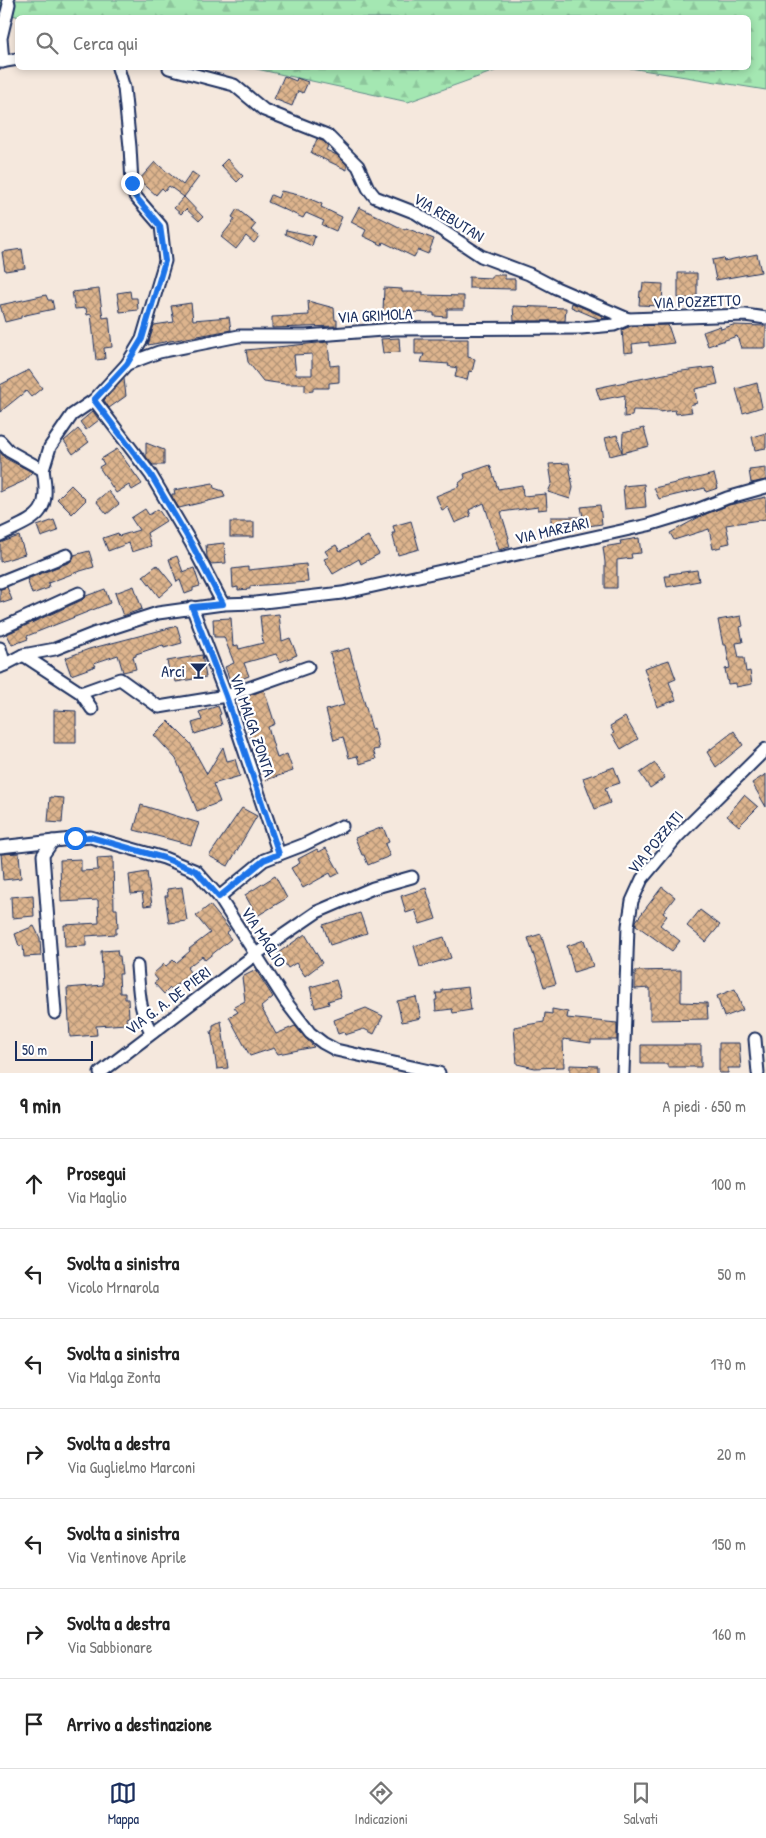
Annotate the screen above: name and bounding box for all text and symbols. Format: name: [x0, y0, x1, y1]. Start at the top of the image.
search box: [15, 15, 751, 70]
icon: search: [33, 29, 61, 57]
text: Cerca qui: [73, 30, 138, 56]
route end: [121, 172, 144, 195]
street label: VIA REBUTAN: [409, 187, 489, 247]
street label: VIA POZZETTO: [653, 288, 741, 314]
street label: VIA GRIMOLA: [337, 302, 413, 328]
street label: VIA MARZARI: [513, 511, 591, 549]
place label: Arci: [161, 660, 185, 682]
bar icon: Arci: [189, 661, 209, 681]
street label: VIA MALGA ZONTA: [225, 671, 281, 780]
street label: VIA POZZATI: [622, 806, 688, 878]
route start: [64, 827, 87, 850]
street label: VIA MAGLIO: [236, 903, 292, 972]
street label: VIA G. A. DE PIERI: [121, 961, 215, 1039]
scale bar: [15, 1038, 92, 1061]
text: 50 m: [22, 1040, 47, 1059]
text: 9 min: [20, 1091, 61, 1120]
text: A piedi · 650 m: [662, 1095, 746, 1117]
text: Prosegui: [67, 1160, 126, 1186]
icon: ahead: [20, 1170, 48, 1198]
text: 100 m: [711, 1173, 746, 1195]
text: Via Maglio: [67, 1186, 127, 1208]
text: Svolta a sinistra: [67, 1250, 179, 1276]
icon: left: [20, 1260, 48, 1288]
text: 50 m: [718, 1263, 746, 1285]
text: Vicolo Mrnarola: [67, 1276, 159, 1298]
text: Svolta a sinistra: [67, 1340, 179, 1366]
icon: left: [20, 1350, 48, 1378]
text: 170 m: [711, 1353, 746, 1375]
text: Via Malga Zonta: [67, 1366, 160, 1388]
text: Svolta a destra: [67, 1430, 170, 1456]
icon: right: [20, 1440, 48, 1468]
text: 20 m: [717, 1443, 746, 1465]
text: Via Guglielmo Marconi: [67, 1456, 196, 1478]
text: Svolta a sinistra: [67, 1520, 179, 1546]
icon: left: [20, 1530, 48, 1558]
text: 150 m: [712, 1533, 746, 1555]
text: Via Ventinove Aprile: [67, 1546, 186, 1568]
text: Svolta a destra: [67, 1610, 170, 1636]
icon: right: [20, 1620, 48, 1648]
text: 160 m: [712, 1623, 746, 1645]
text: Via Sabbionare: [67, 1636, 152, 1658]
icon: arrive: [20, 1710, 48, 1738]
text: Arrivo a destinazione: [67, 1711, 212, 1737]
tab: Mappa: [108, 1779, 139, 1828]
tab: Indicazioni: [355, 1779, 408, 1828]
tab: Salvati: [624, 1779, 658, 1828]

